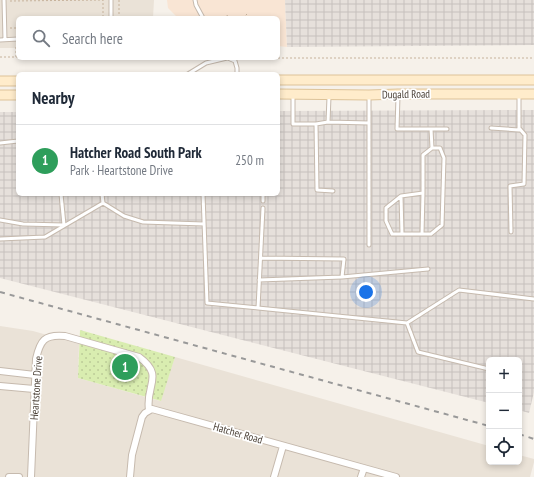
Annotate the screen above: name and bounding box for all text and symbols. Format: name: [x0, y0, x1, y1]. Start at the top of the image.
search box: [16, 16, 280, 60]
icon: search: [30, 27, 52, 49]
text: Search here: [62, 29, 123, 48]
text: Nearby: [32, 87, 75, 109]
street label: Dugald Road: [382, 87, 430, 101]
text: Hatcher Road South Park: [70, 143, 202, 162]
text: 1: [42, 152, 48, 169]
text: 250 m: [235, 152, 264, 169]
text: Park · Heartstone Drive: [70, 162, 173, 179]
your location: [356, 282, 376, 302]
pin: 1: [112, 352, 138, 382]
street label: Heartstone Drive: [27, 355, 45, 421]
map controls: [486, 357, 522, 465]
button: +: [486, 357, 522, 393]
button: −: [486, 393, 522, 429]
street label: Hatcher Road: [212, 419, 264, 447]
button: locate: [486, 429, 522, 465]

